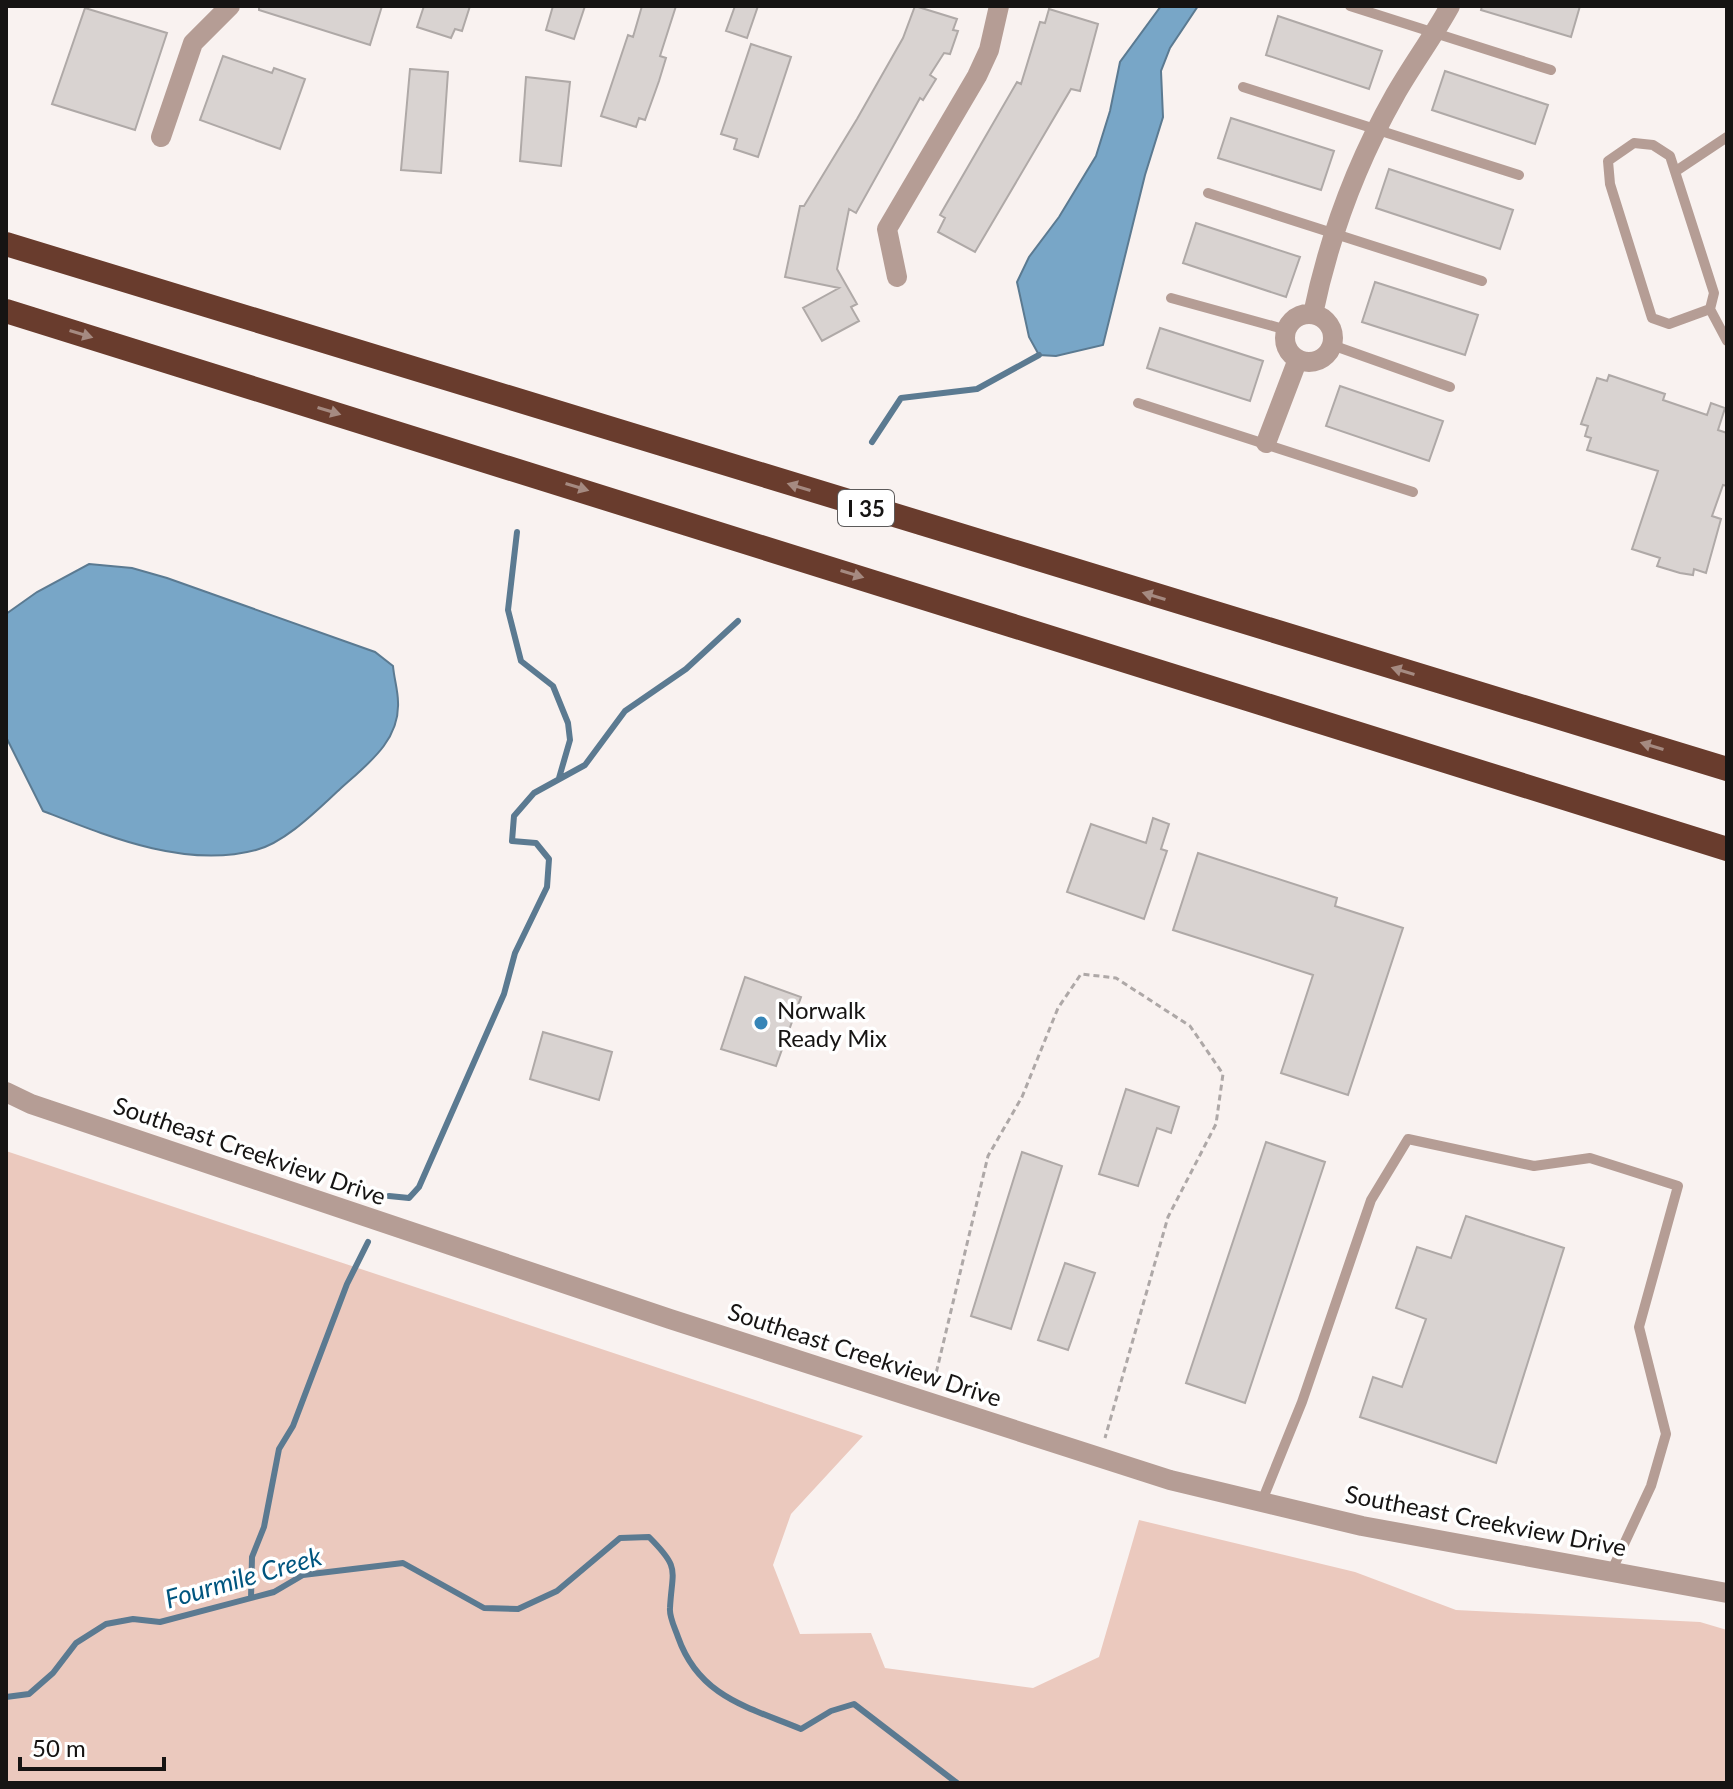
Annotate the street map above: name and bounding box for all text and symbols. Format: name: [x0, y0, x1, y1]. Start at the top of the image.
one-way arrow: [69, 328, 93, 341]
one-way arrow: [317, 405, 341, 418]
one-way arrow: [786, 480, 810, 493]
one-way arrow: [566, 482, 590, 494]
road number: I 35: [838, 490, 894, 526]
one-way arrow: [841, 568, 865, 581]
one-way arrow: [1142, 589, 1166, 602]
one-way arrow: [1391, 664, 1415, 677]
one-way arrow: [1640, 739, 1664, 752]
place label: Norwalk Ready Mix: [777, 995, 887, 1052]
marker: Norwalk Ready Mix: [752, 1014, 770, 1032]
street label: Southeast Creekview Drive: [110, 1090, 390, 1210]
street label: Southeast Creekview Drive: [725, 1296, 1005, 1412]
street label: Southeast Creekview Drive: [1343, 1478, 1629, 1562]
water label: Fourmile Creek: [161, 1539, 326, 1615]
scale bar: [20, 1721, 164, 1771]
text: 50 m: [32, 1733, 86, 1762]

